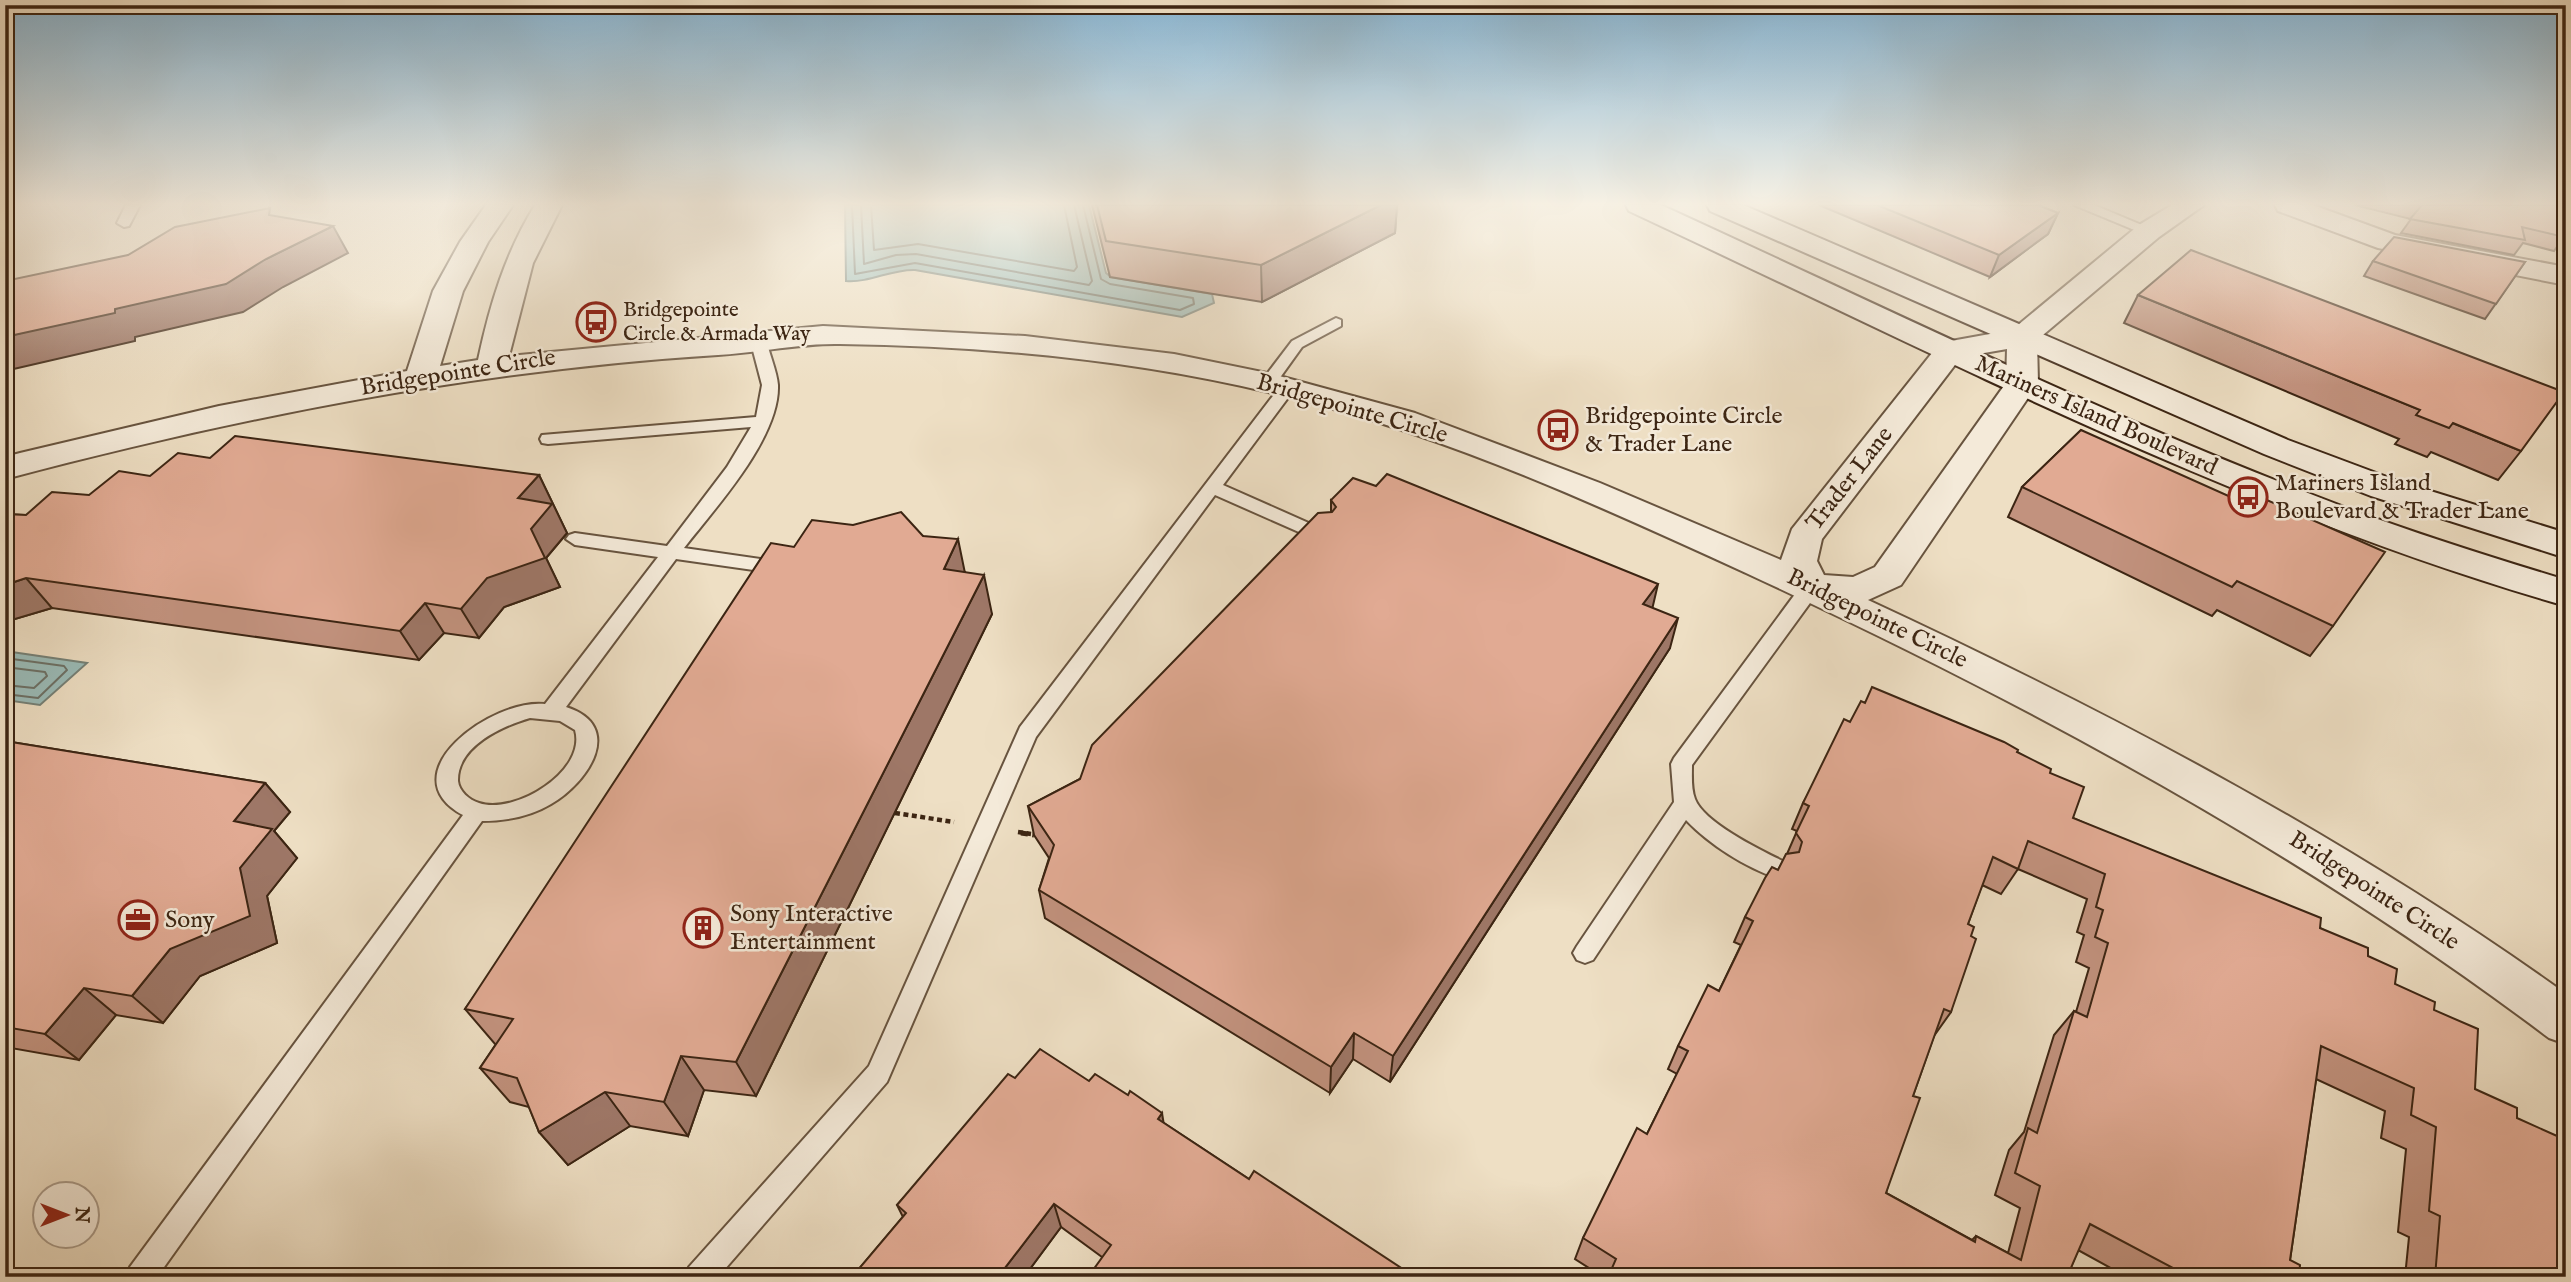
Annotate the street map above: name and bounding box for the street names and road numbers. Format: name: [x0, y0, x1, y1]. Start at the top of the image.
street label: Bridgepointe Circle: [358, 342, 558, 404]
street label: Mariners Island Boulevard: [1970, 349, 2222, 484]
street label: Bridgepointe Circle: [1253, 367, 1451, 451]
street label: Trader Lane: [1800, 421, 1900, 537]
street label: Bridgepointe Circle: [1781, 562, 1973, 676]
street label: Bridgepointe Circle: [2283, 824, 2465, 958]

